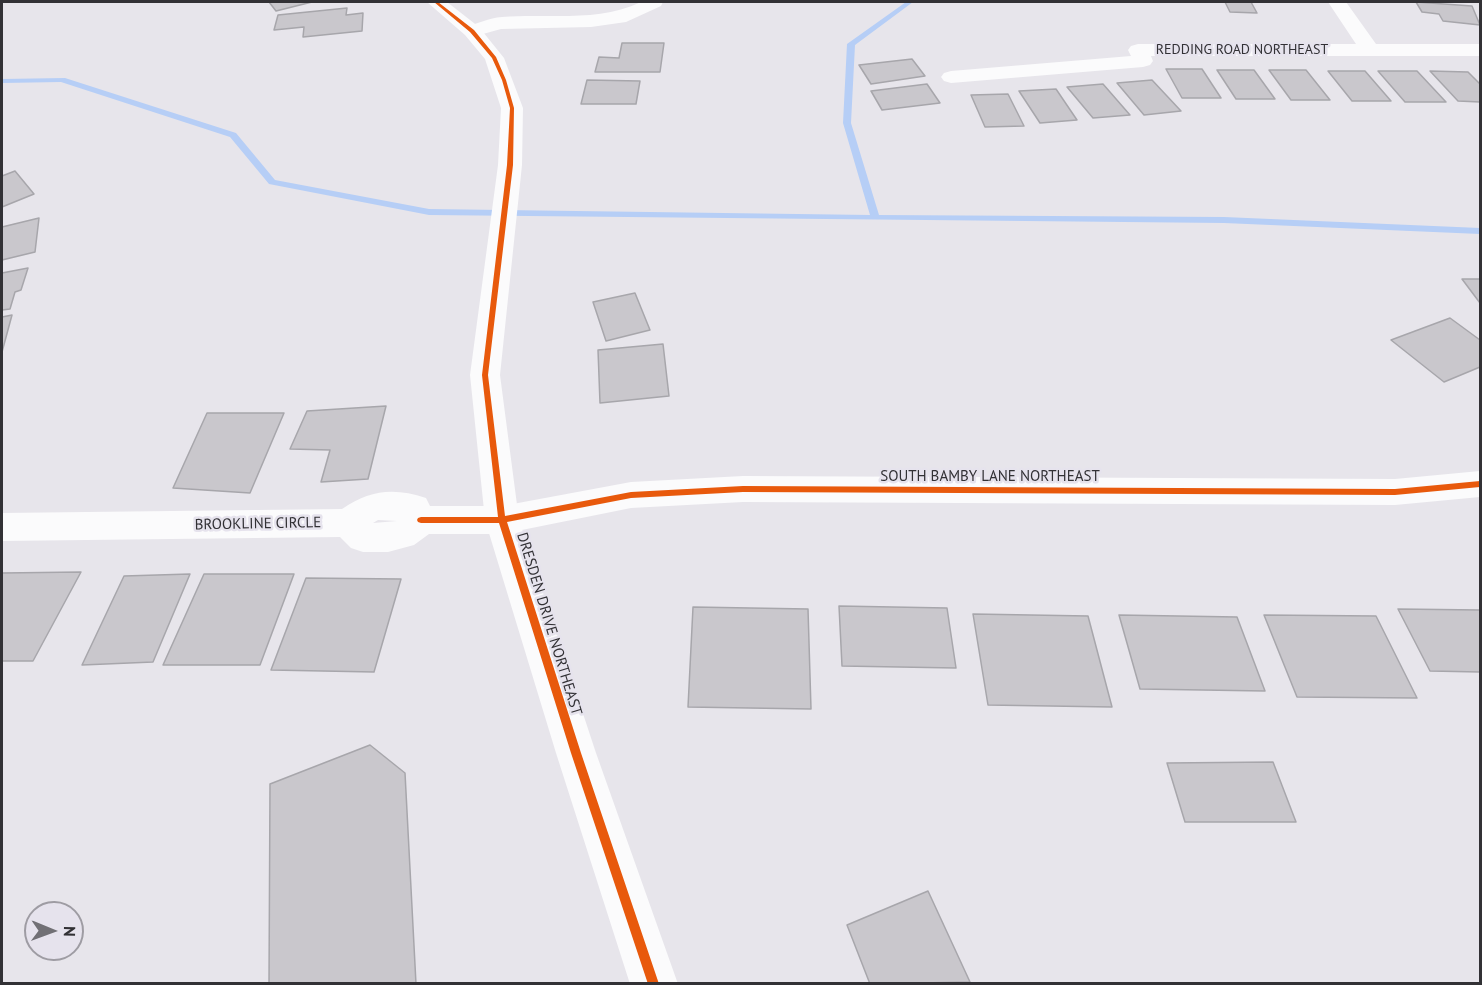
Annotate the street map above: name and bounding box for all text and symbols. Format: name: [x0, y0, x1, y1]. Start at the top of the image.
street label: REDDING ROAD NORTHEAST: [1156, 42, 1328, 58]
street label: SOUTH BAMBY LANE NORTHEAST: [880, 468, 1100, 486]
street label: BROOKLINE CIRCLE: [195, 514, 321, 534]
street label: DRESDEN DRIVE NORTHEAST: [513, 530, 585, 718]
north arrow: [24, 901, 84, 961]
text: N: [60, 926, 80, 937]

